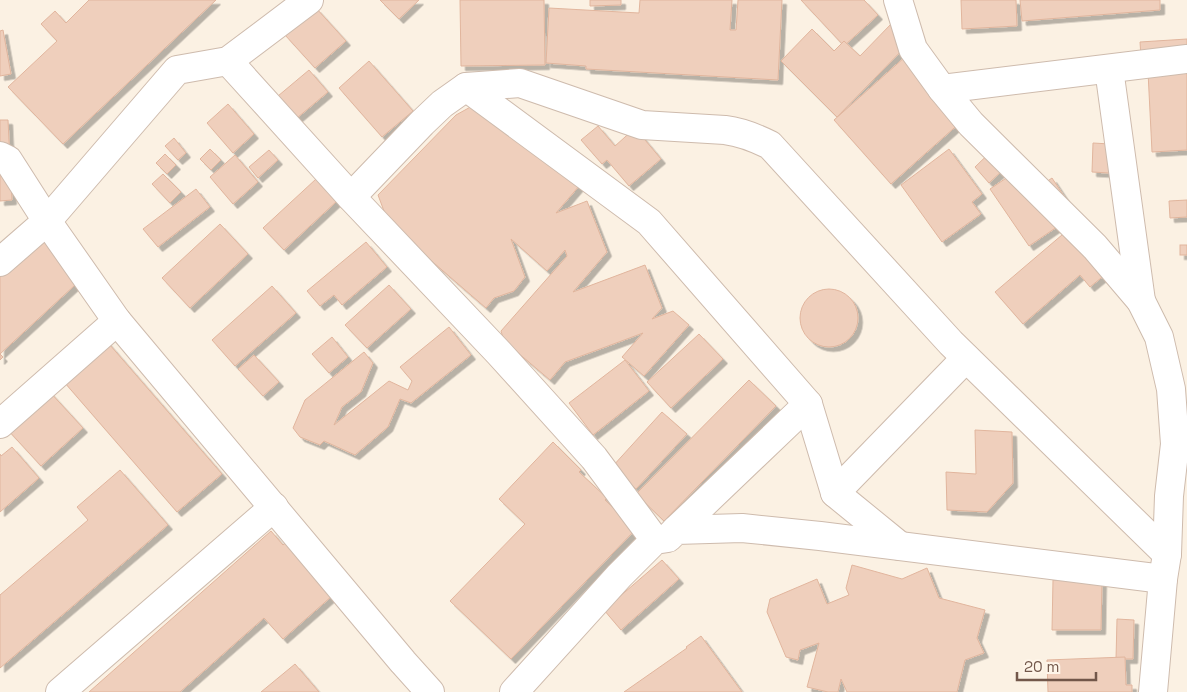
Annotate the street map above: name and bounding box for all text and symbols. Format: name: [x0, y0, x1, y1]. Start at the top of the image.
scale bar: [1017, 650, 1096, 682]
text: 20 m: [1024, 657, 1059, 676]

